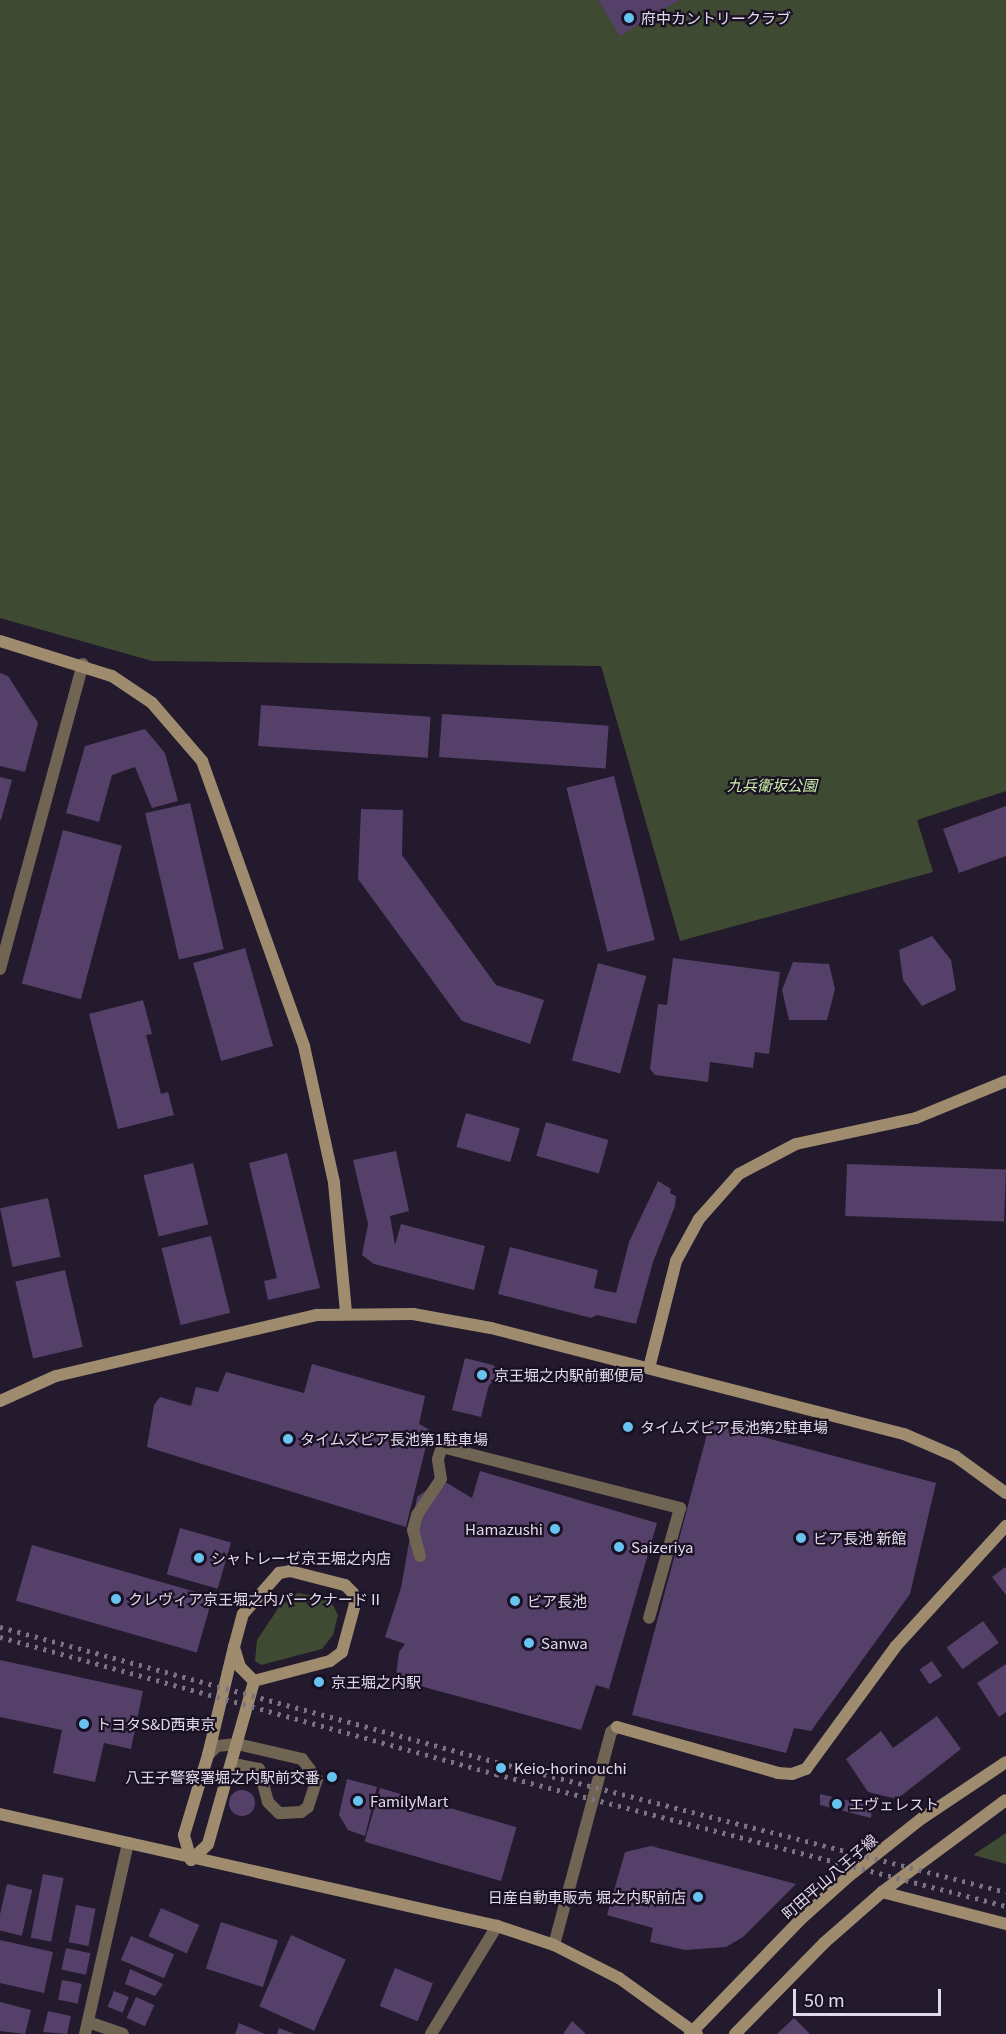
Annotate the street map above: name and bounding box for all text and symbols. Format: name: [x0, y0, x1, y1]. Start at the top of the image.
place label: 府中カントリークラブ: [641, 9, 791, 27]
marker: 府中カントリークラブ: [622, 11, 636, 25]
park label: 九兵衛坂公園: [727, 776, 817, 794]
place label: 京王堀之内駅前郵便局: [494, 1366, 644, 1384]
marker: 京王堀之内駅前郵便局: [475, 1368, 489, 1382]
place label: タイムズピア長池第2駐車場: [640, 1418, 828, 1436]
marker: タイムズピア長池第2駐車場: [621, 1420, 635, 1434]
place label: タイムズピア長池第1駐車場: [300, 1430, 488, 1448]
marker: タイムズピア長池第1駐車場: [281, 1432, 295, 1446]
place label: Hamazushi: [465, 1520, 543, 1538]
marker: Hamazushi: [548, 1522, 562, 1536]
place label: ビア長池 新館: [813, 1529, 906, 1547]
marker: ビア長池 新館: [794, 1531, 808, 1545]
place label: Saizeriya: [631, 1538, 694, 1556]
marker: Saizeriya: [612, 1540, 626, 1554]
place label: シャトレーゼ京王堀之内店: [211, 1549, 391, 1567]
marker: シャトレーゼ京王堀之内店: [192, 1551, 206, 1565]
place label: クレヴィア京王堀之内パークナードⅡ: [128, 1590, 383, 1608]
marker: クレヴィア京王堀之内パークナードⅡ: [109, 1592, 123, 1606]
place label: ビア長池: [527, 1592, 587, 1610]
marker: ビア長池: [508, 1594, 522, 1608]
place label: Sanwa: [541, 1634, 588, 1652]
marker: Sanwa: [522, 1636, 536, 1650]
place label: 京王堀之内駅: [331, 1673, 421, 1691]
marker: 京王堀之内駅: [312, 1675, 326, 1689]
place label: トヨタS&D西東京: [96, 1715, 215, 1733]
marker: トヨタS&D西東京: [77, 1717, 91, 1731]
marker: Keio-horinouchi: [492, 1759, 510, 1777]
place label: Keio-horinouchi: [514, 1759, 627, 1777]
place label: 八王子警察署堀之内駅前交番: [125, 1768, 320, 1786]
marker: 八王子警察署堀之内駅前交番: [325, 1770, 339, 1784]
place label: FamilyMart: [370, 1792, 448, 1810]
marker: FamilyMart: [351, 1794, 365, 1808]
place label: エヴェレスト: [849, 1795, 939, 1813]
marker: エヴェレスト: [830, 1797, 844, 1811]
street label: 町田平山八王子線: [778, 1830, 880, 1922]
place label: 日産自動車販売 堀之内駅前店: [488, 1888, 686, 1906]
marker: 日産自動車販売 堀之内駅前店: [691, 1890, 705, 1904]
scale bar: [796, 1977, 944, 2015]
text: 50 m: [804, 1986, 845, 2012]

